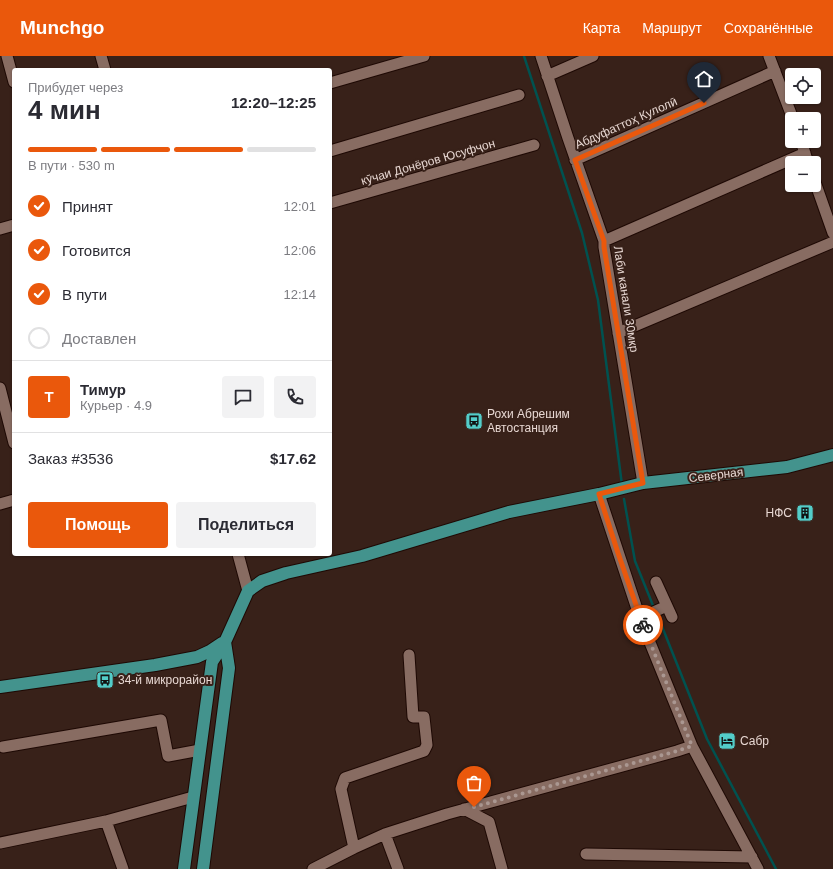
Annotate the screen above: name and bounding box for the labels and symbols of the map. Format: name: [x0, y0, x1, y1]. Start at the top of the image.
pin: [687, 62, 721, 103]
street label: Абдуфаттоҳ Кулолӣ: [573, 94, 679, 152]
street label: кӯчаи Донёров Юсуфҷон: [359, 136, 497, 188]
street label: Лаби канали 30мкр: [611, 245, 641, 354]
place label: Рохи Абрешим Автостанция: [487, 407, 570, 435]
bus stop icon: Рохи Абрешим Автостанция: [464, 411, 484, 431]
street label: Северная: [688, 465, 744, 485]
building icon: НФС: [795, 503, 815, 523]
place label: НФС: [766, 506, 792, 520]
courier: [623, 605, 663, 645]
bus stop icon: 34-й микрорайон: [95, 670, 115, 690]
place label: 34-й микрорайон: [118, 673, 212, 687]
hotel icon: Сабр: [717, 731, 737, 751]
place label: Сабр: [740, 734, 769, 748]
pin: [457, 766, 491, 807]

